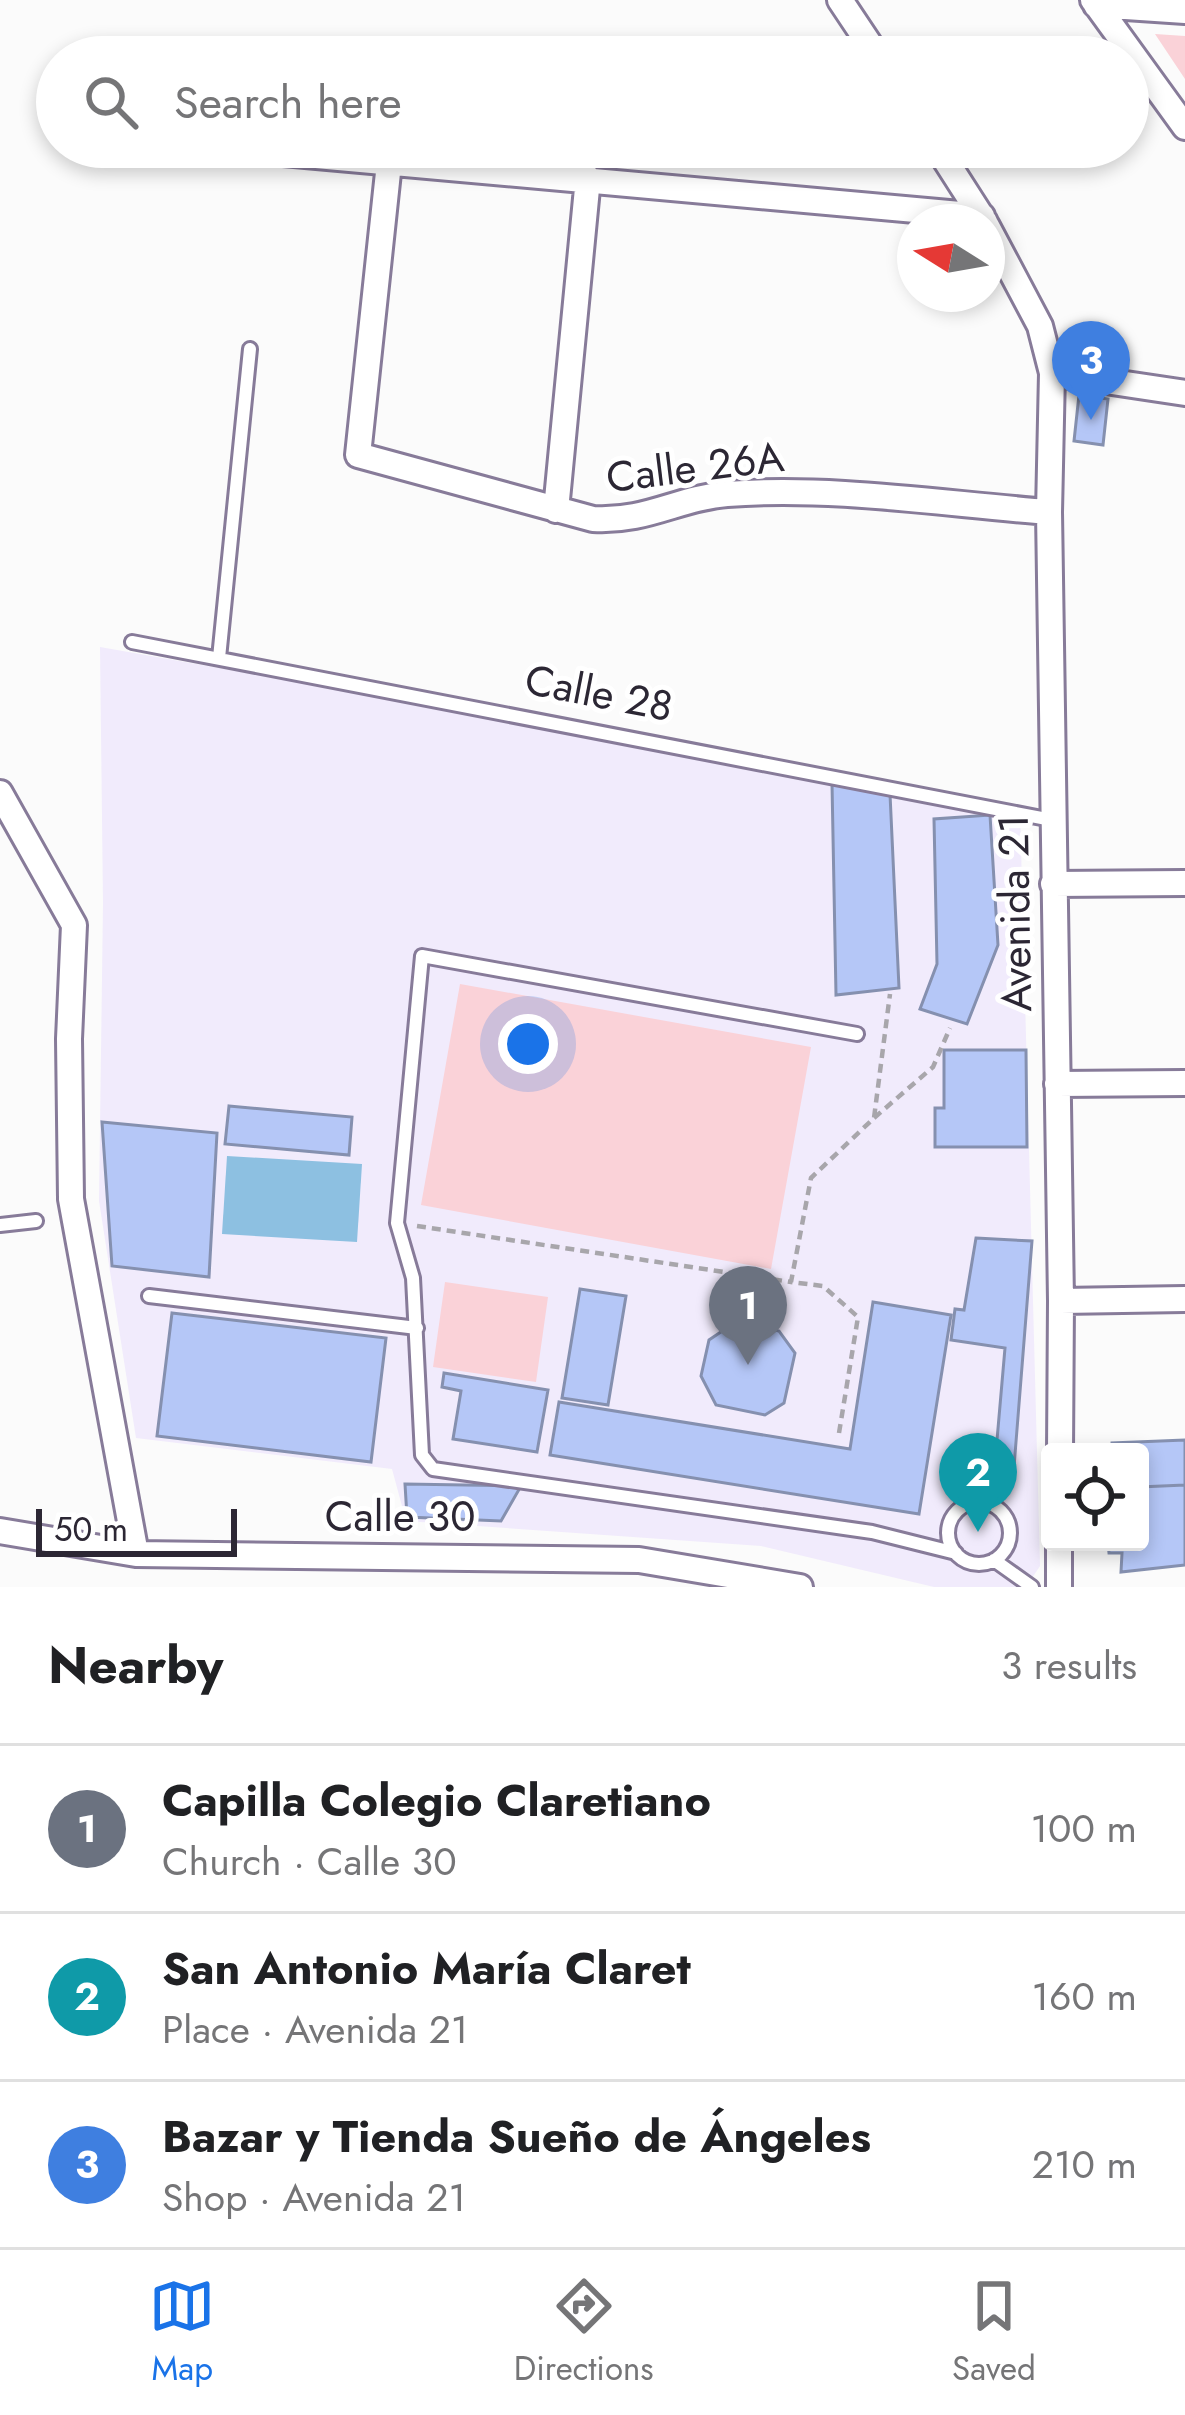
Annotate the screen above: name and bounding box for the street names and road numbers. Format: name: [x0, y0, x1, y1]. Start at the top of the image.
street label: Calle 26A: [603, 426, 787, 508]
street label: Calle 28: [520, 649, 678, 737]
street label: Avenida 21: [983, 814, 1047, 1012]
street label: Calle 30: [325, 1486, 475, 1547]

